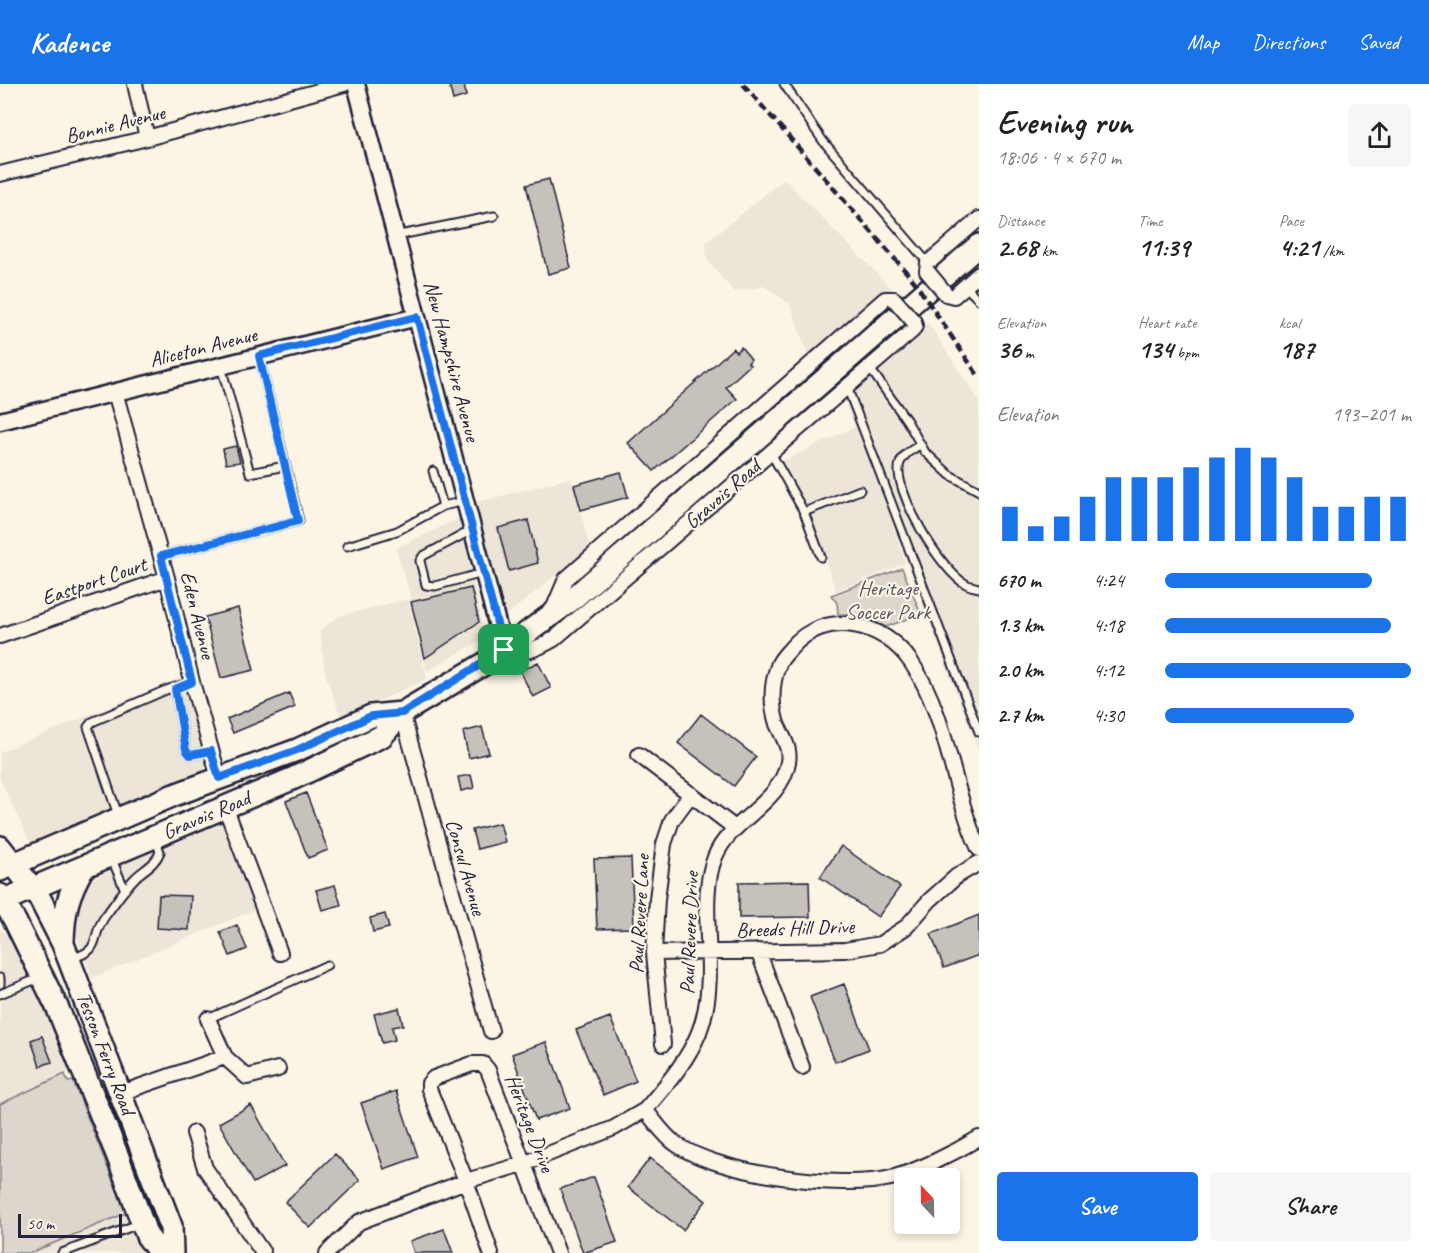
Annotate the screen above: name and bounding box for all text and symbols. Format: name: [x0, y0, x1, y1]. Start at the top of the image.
text: Kadence: [30, 25, 109, 60]
text: Map: [1187, 29, 1219, 55]
text: Directions: [1252, 29, 1325, 55]
text: Saved: [1358, 29, 1399, 55]
street label: Bonnie Avenue: [63, 99, 168, 149]
text: Evening run: [997, 101, 1132, 143]
button: share: [1348, 104, 1411, 167]
text: 18:06 · 4 × 670 m: [997, 145, 1121, 170]
text: Distance: [997, 211, 1045, 231]
text: Time: [1138, 211, 1162, 231]
text: Pace: [1279, 211, 1304, 231]
text: 2.68: [997, 231, 1038, 264]
text: 11:39: [1138, 231, 1190, 264]
text: 4:21: [1279, 231, 1319, 264]
text: km: [1038, 241, 1057, 261]
text: /km: [1319, 241, 1344, 261]
street label: New Hampshire Avenue: [418, 278, 486, 446]
text: Elevation: [997, 313, 1046, 333]
text: Heart rate: [1138, 313, 1196, 333]
text: kcal: [1279, 313, 1300, 333]
street label: Aliceton Avenue: [147, 321, 260, 373]
text: 36: [997, 333, 1021, 366]
text: 134: [1138, 333, 1173, 366]
text: 187: [1279, 333, 1314, 366]
text: m: [1021, 343, 1034, 363]
text: bpm: [1173, 343, 1199, 363]
text: Elevation: [997, 402, 1059, 427]
text: 193–201 m: [1332, 402, 1411, 427]
street label: Gravois Road: [679, 451, 768, 534]
street label: Eastport Court: [38, 550, 152, 611]
text: 670 m: [997, 568, 1041, 593]
text: 4:24: [1093, 568, 1124, 593]
street label: Eden Avenue: [175, 569, 222, 663]
park label: Heritage Soccer Park: [846, 575, 932, 625]
text: 1.3 km: [997, 613, 1044, 638]
text: 4:18: [1093, 613, 1124, 638]
pin: [478, 624, 529, 675]
icon: arrive: [487, 633, 520, 666]
text: 2.0 km: [997, 658, 1044, 683]
text: 4:12: [1093, 658, 1124, 683]
text: 2.7 km: [997, 703, 1043, 728]
text: 4:30: [1093, 703, 1124, 728]
street label: Gravois Road: [158, 783, 257, 845]
street label: Consul Avenue: [440, 816, 492, 919]
street label: Paul Revere Lane: [623, 852, 655, 974]
street label: Paul Revere Drive: [674, 869, 704, 995]
street label: Breeds Hill Drive: [735, 913, 856, 943]
street label: Tesson Ferry Road: [71, 988, 143, 1121]
street label: Heritage Drive: [499, 1070, 561, 1177]
north arrow: [894, 1168, 960, 1234]
map controls: [894, 1168, 960, 1234]
button: Save: [997, 1172, 1198, 1241]
button: Share: [1210, 1172, 1411, 1241]
scale bar: [18, 1211, 122, 1238]
text: 50 m: [27, 1214, 54, 1234]

